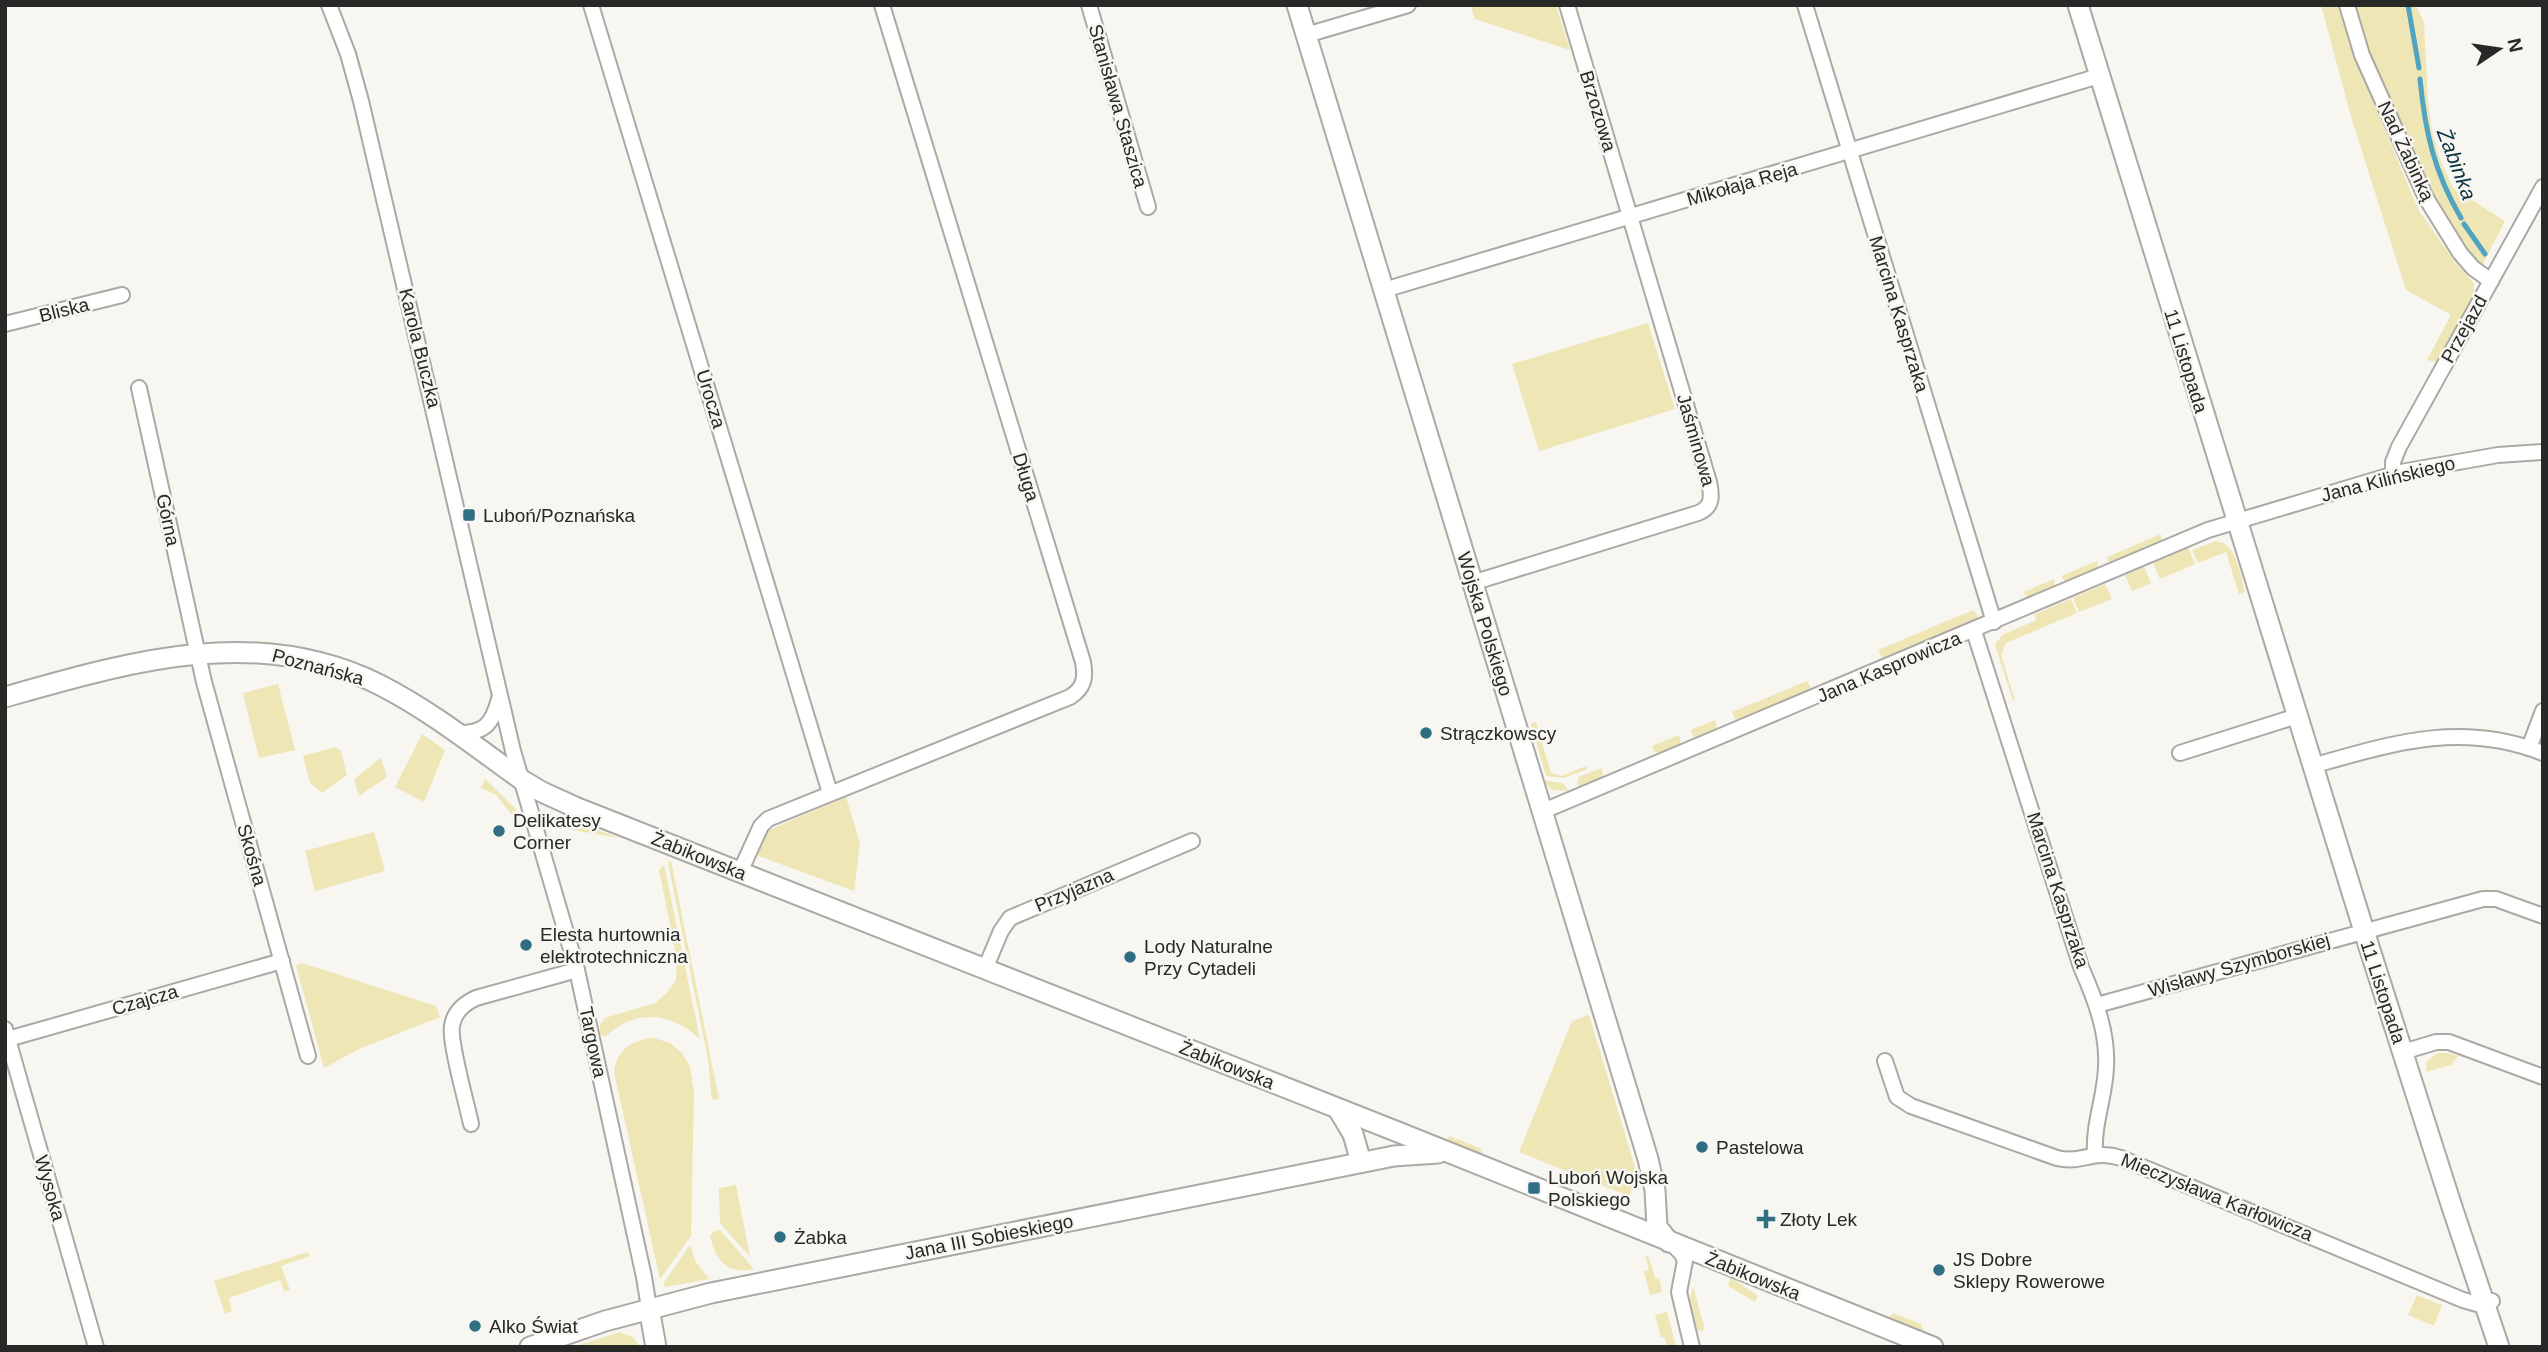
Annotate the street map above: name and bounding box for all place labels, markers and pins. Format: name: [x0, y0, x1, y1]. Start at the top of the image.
place label: Luboń/Poznańska: [483, 505, 636, 526]
marker: Luboń/Poznańska: [461, 507, 477, 523]
place label: Strączkowscy: [1440, 723, 1557, 744]
marker: Strączkowscy: [1418, 725, 1434, 741]
place label: Delikatesy Corner: [513, 810, 601, 853]
marker: Delikatesy Corner: [491, 823, 507, 839]
place label: Elesta hurtownia elektrotechniczna: [540, 924, 688, 967]
place label: Lody Naturalne Przy Cytadeli: [1144, 936, 1273, 979]
marker: Elesta hurtownia elektrotechniczna: [518, 937, 534, 953]
marker: Lody Naturalne Przy Cytadeli: [1122, 949, 1138, 965]
place label: Pastelowa: [1716, 1137, 1804, 1158]
marker: Pastelowa: [1694, 1139, 1710, 1155]
place label: Luboń Wojska Polskiego: [1548, 1167, 1668, 1210]
marker: Luboń Wojska Polskiego: [1526, 1180, 1542, 1196]
place label: Złoty Lek: [1780, 1209, 1858, 1230]
marker: Złoty Lek: [1758, 1211, 1774, 1227]
place label: Żabka: [794, 1227, 847, 1248]
marker: Żabka: [772, 1229, 788, 1245]
place label: JS Dobre Sklepy Rowerowe: [1953, 1249, 2105, 1292]
marker: JS Dobre Sklepy Rowerowe: [1931, 1262, 1947, 1278]
place label: Alko Świat: [489, 1316, 578, 1337]
marker: Alko Świat: [467, 1318, 483, 1334]

